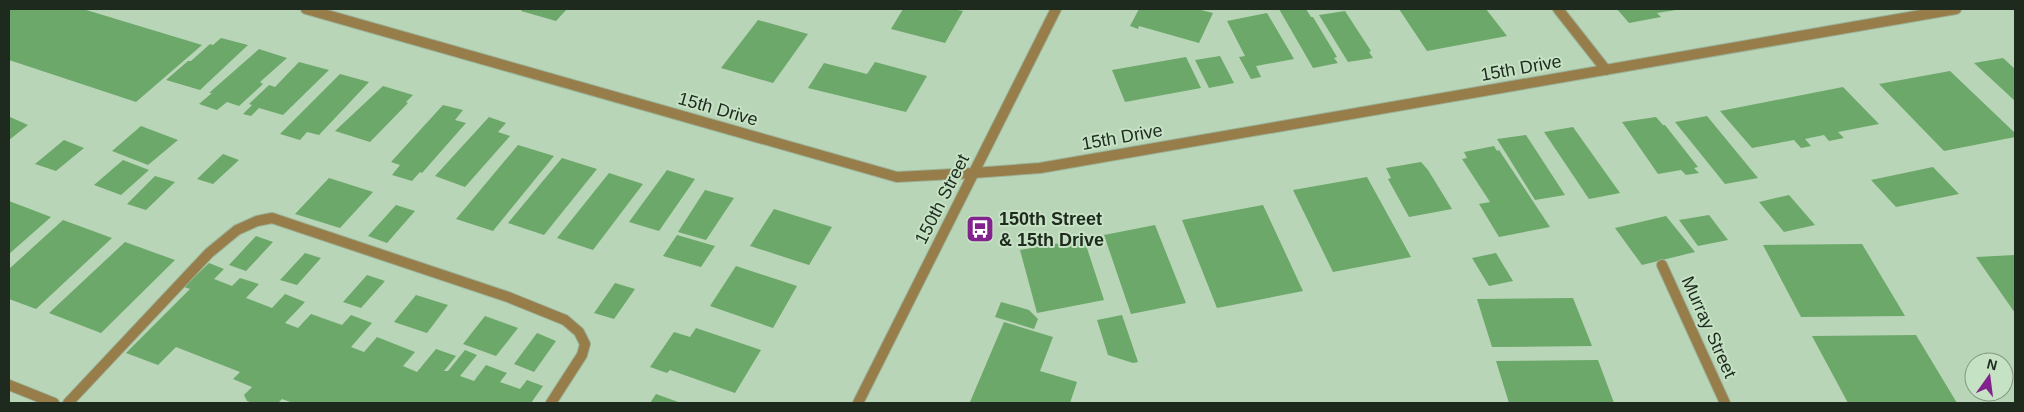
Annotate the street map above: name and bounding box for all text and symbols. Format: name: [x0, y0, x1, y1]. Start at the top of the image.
street label: 15th Drive: [1479, 51, 1563, 85]
street label: 15th Drive: [676, 88, 760, 130]
street label: 15th Drive: [1080, 120, 1164, 154]
street label: 150th Street: [911, 151, 973, 247]
place label: 150th Street & 15th Drive: [999, 209, 1104, 250]
bus stop icon: 150th Street & 15th Drive: [965, 214, 995, 244]
street label: Murray Street: [1678, 273, 1740, 381]
north arrow: [1964, 352, 2014, 402]
text: N: [1985, 355, 1999, 373]

